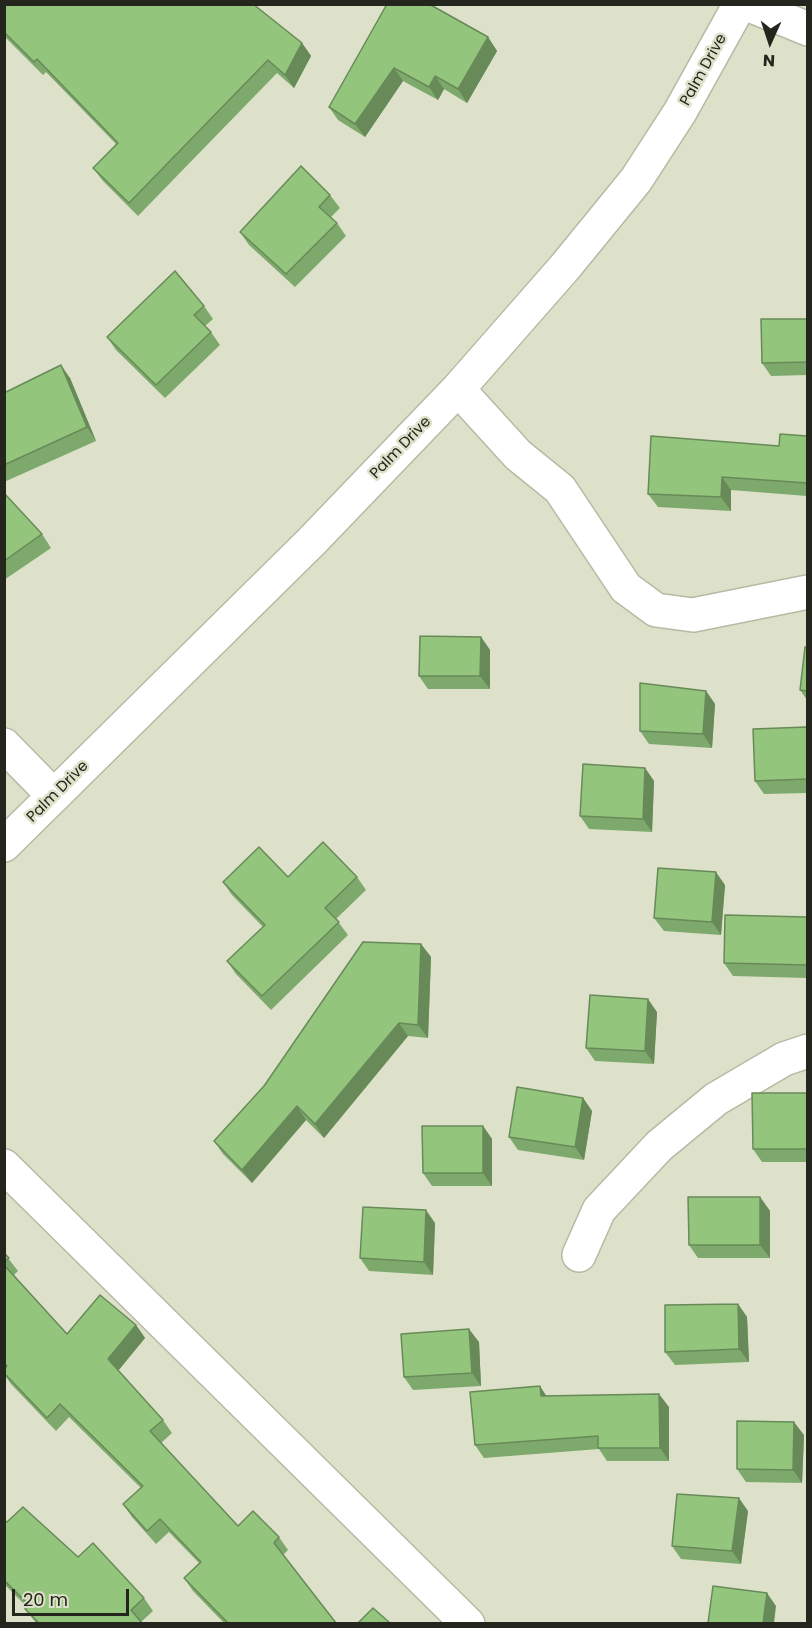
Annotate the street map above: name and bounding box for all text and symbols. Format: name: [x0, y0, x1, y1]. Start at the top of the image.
north arrow: [740, 12, 800, 72]
street label: Palm Drive: [677, 31, 731, 109]
text: N: [762, 49, 776, 72]
street label: Palm Drive: [367, 413, 435, 483]
street label: Palm Drive: [24, 758, 92, 826]
scale bar: [15, 1577, 132, 1615]
text: 20 m: [23, 1587, 68, 1612]

